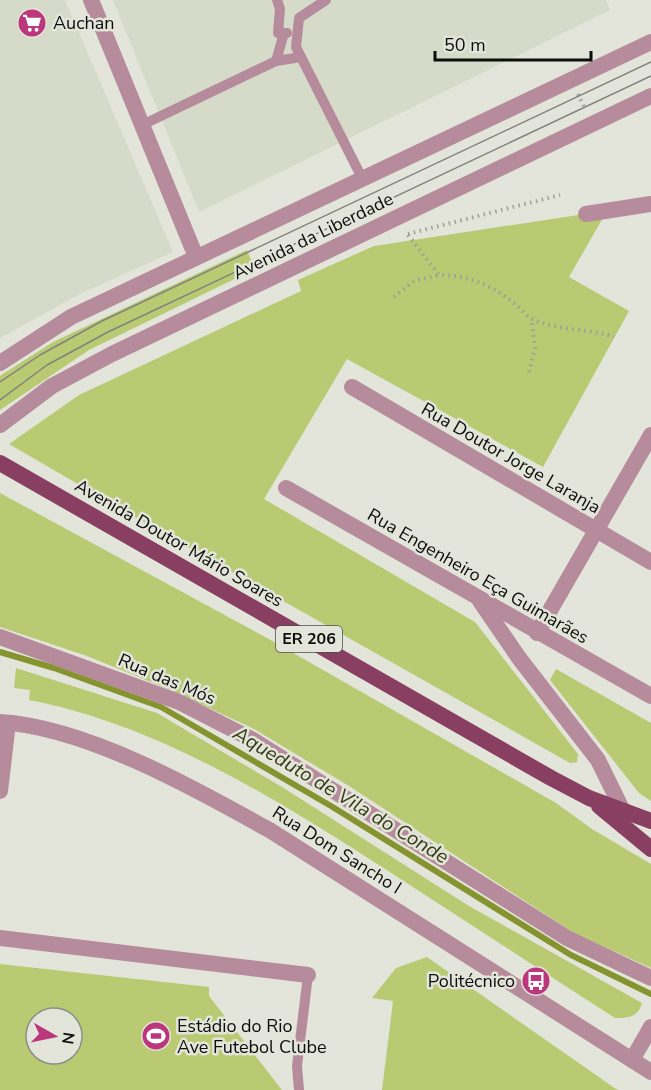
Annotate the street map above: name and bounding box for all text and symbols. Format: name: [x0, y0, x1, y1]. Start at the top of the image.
supermarket icon: Auchan: [16, 7, 48, 39]
place label: Auchan: [53, 11, 115, 35]
scale bar: [435, 24, 591, 62]
text: 50 m: [444, 33, 486, 57]
street label: Avenida da Liberdade: [229, 187, 397, 285]
street label: Rua Doutor Jorge Laranja: [417, 397, 605, 519]
street label: Avenida Doutor Mário Soares: [71, 473, 287, 613]
street label: Rua Engenheiro Eça Guimarães: [363, 503, 593, 649]
road number: ER 206: [276, 626, 342, 652]
street label: Rua das Mós: [115, 648, 219, 710]
water label: Aqueduto de Vila do Conde: [227, 719, 454, 870]
street label: Rua Dom Sancho I: [268, 801, 406, 899]
bus stop icon: Politécnico: [520, 965, 552, 997]
place label: Politécnico: [428, 969, 515, 993]
north arrow: [24, 1006, 84, 1066]
place label: Estádio do Rio Ave Futebol Clube: [177, 1014, 327, 1059]
sports icon: Estádio do Rio Ave Futebol Clube: [140, 1020, 172, 1052]
text: N: [56, 1031, 80, 1046]

